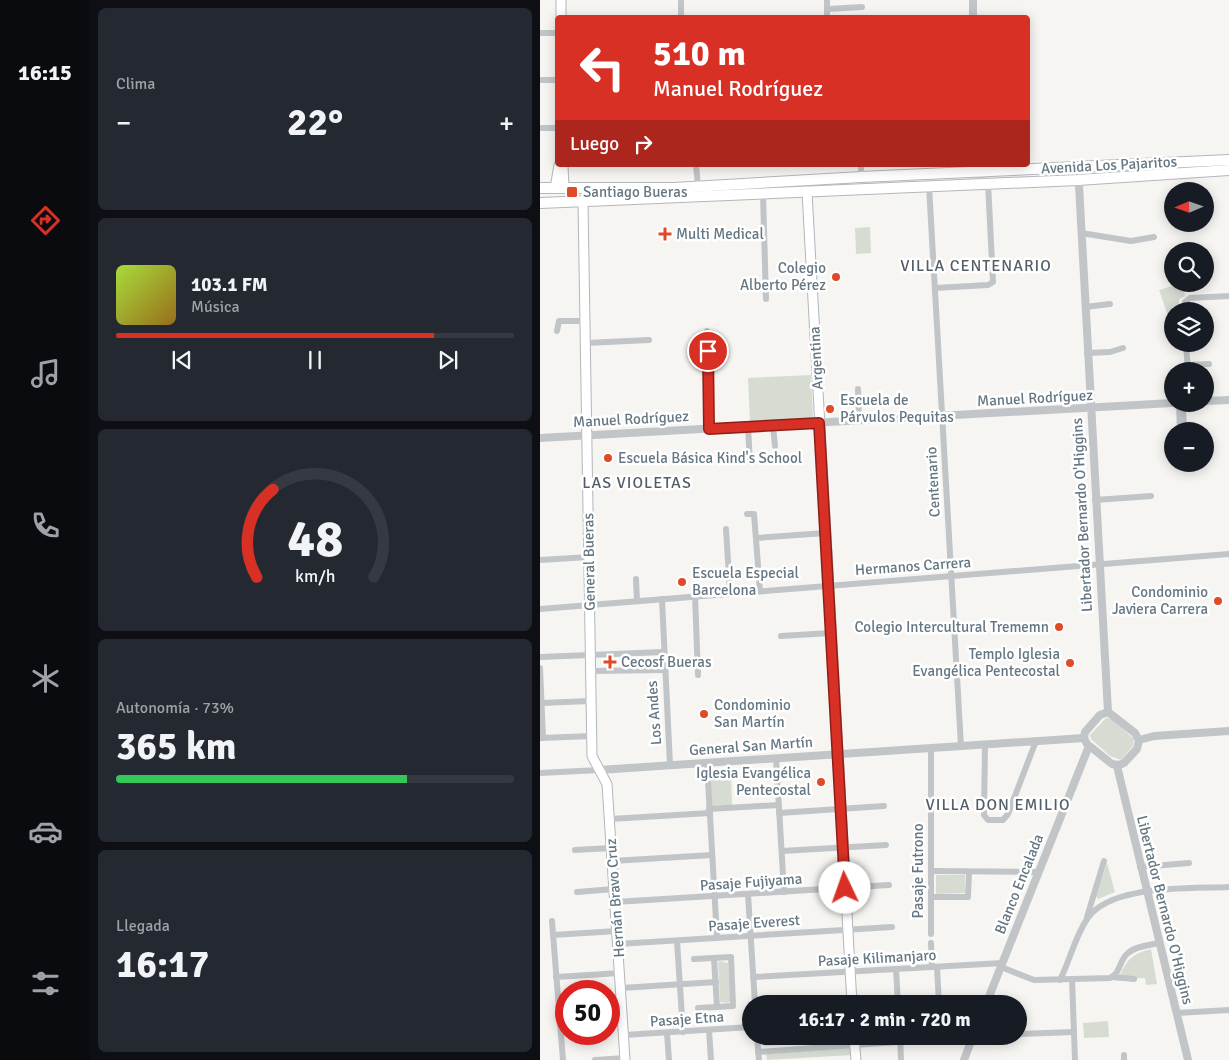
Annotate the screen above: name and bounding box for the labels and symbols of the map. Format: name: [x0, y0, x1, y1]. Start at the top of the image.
street label: Avenida Los Pajaritos: [1041, 152, 1178, 178]
north arrow: [1164, 182, 1214, 232]
place label: Santiago Bueras: [583, 183, 688, 201]
marker: Santiago Bueras: [565, 185, 579, 199]
place label: Multi Medical: [676, 225, 764, 243]
marker: Multi Medical: [658, 227, 672, 241]
district label: VILLA CENTENARIO: [900, 256, 1052, 276]
place label: Colegio Alberto Pérez: [740, 259, 826, 294]
marker: Colegio Alberto Pérez: [830, 271, 842, 283]
street label: Argentina: [805, 326, 827, 390]
pin: [687, 330, 729, 372]
street label: Manuel Rodríguez: [977, 386, 1094, 410]
place label: Escuela de Párvulos Pequitas: [840, 391, 954, 426]
marker: Escuela de Párvulos Pequitas: [824, 403, 836, 415]
street label: Manuel Rodríguez: [573, 407, 690, 431]
street label: Libertador Bernardo O'Higgins: [1068, 417, 1096, 612]
street label: Centenario: [922, 446, 944, 518]
place label: Escuela Básica Kind's School: [618, 449, 802, 467]
marker: Escuela Básica Kind's School: [602, 452, 614, 464]
district label: LAS VIOLETAS: [582, 473, 692, 493]
street label: General Bueras: [579, 512, 599, 611]
street label: Hermanos Carrera: [854, 553, 972, 579]
place label: Escuela Especial Barcelona: [692, 564, 799, 599]
marker: Escuela Especial Barcelona: [676, 576, 688, 588]
place label: Condominio Javiera Carrera: [1112, 583, 1208, 618]
marker: Condominio Javiera Carrera: [1212, 595, 1224, 607]
place label: Colegio Intercultural Trememn: [854, 618, 1049, 636]
marker: Colegio Intercultural Trememn: [1053, 621, 1065, 633]
place label: Templo Iglesia Evangélica Pentecostal: [912, 645, 1060, 680]
place label: Cecosf Bueras: [621, 653, 712, 671]
marker: Cecosf Bueras: [603, 655, 617, 669]
marker: Templo Iglesia Evangélica Pentecostal: [1064, 657, 1076, 669]
street label: Los Andes: [643, 680, 665, 746]
place label: Condominio San Martín: [714, 696, 791, 731]
marker: Condominio San Martín: [698, 708, 710, 720]
street label: General San Martín: [688, 733, 814, 759]
place label: Iglesia Evangélica Pentecostal: [696, 764, 811, 799]
marker: Iglesia Evangélica Pentecostal: [815, 776, 827, 788]
district label: VILLA DON EMILIO: [926, 795, 1070, 815]
street label: Libertador Bernardo O'Higgins: [1133, 814, 1197, 1007]
street label: Pasaje Futrono: [909, 823, 927, 918]
street label: Blanco Encalada: [991, 831, 1047, 937]
street label: Hernán Bravo Cruz: [602, 838, 628, 958]
position arrow: [818, 861, 870, 913]
street label: Pasaje Fujiyama: [699, 869, 803, 895]
street label: Pasaje Everest: [708, 911, 800, 935]
street label: Pasaje Kilimanjaro: [817, 946, 937, 970]
speed limit sign: 50: [555, 980, 620, 1045]
street label: Pasaje Etna: [649, 1007, 725, 1031]

